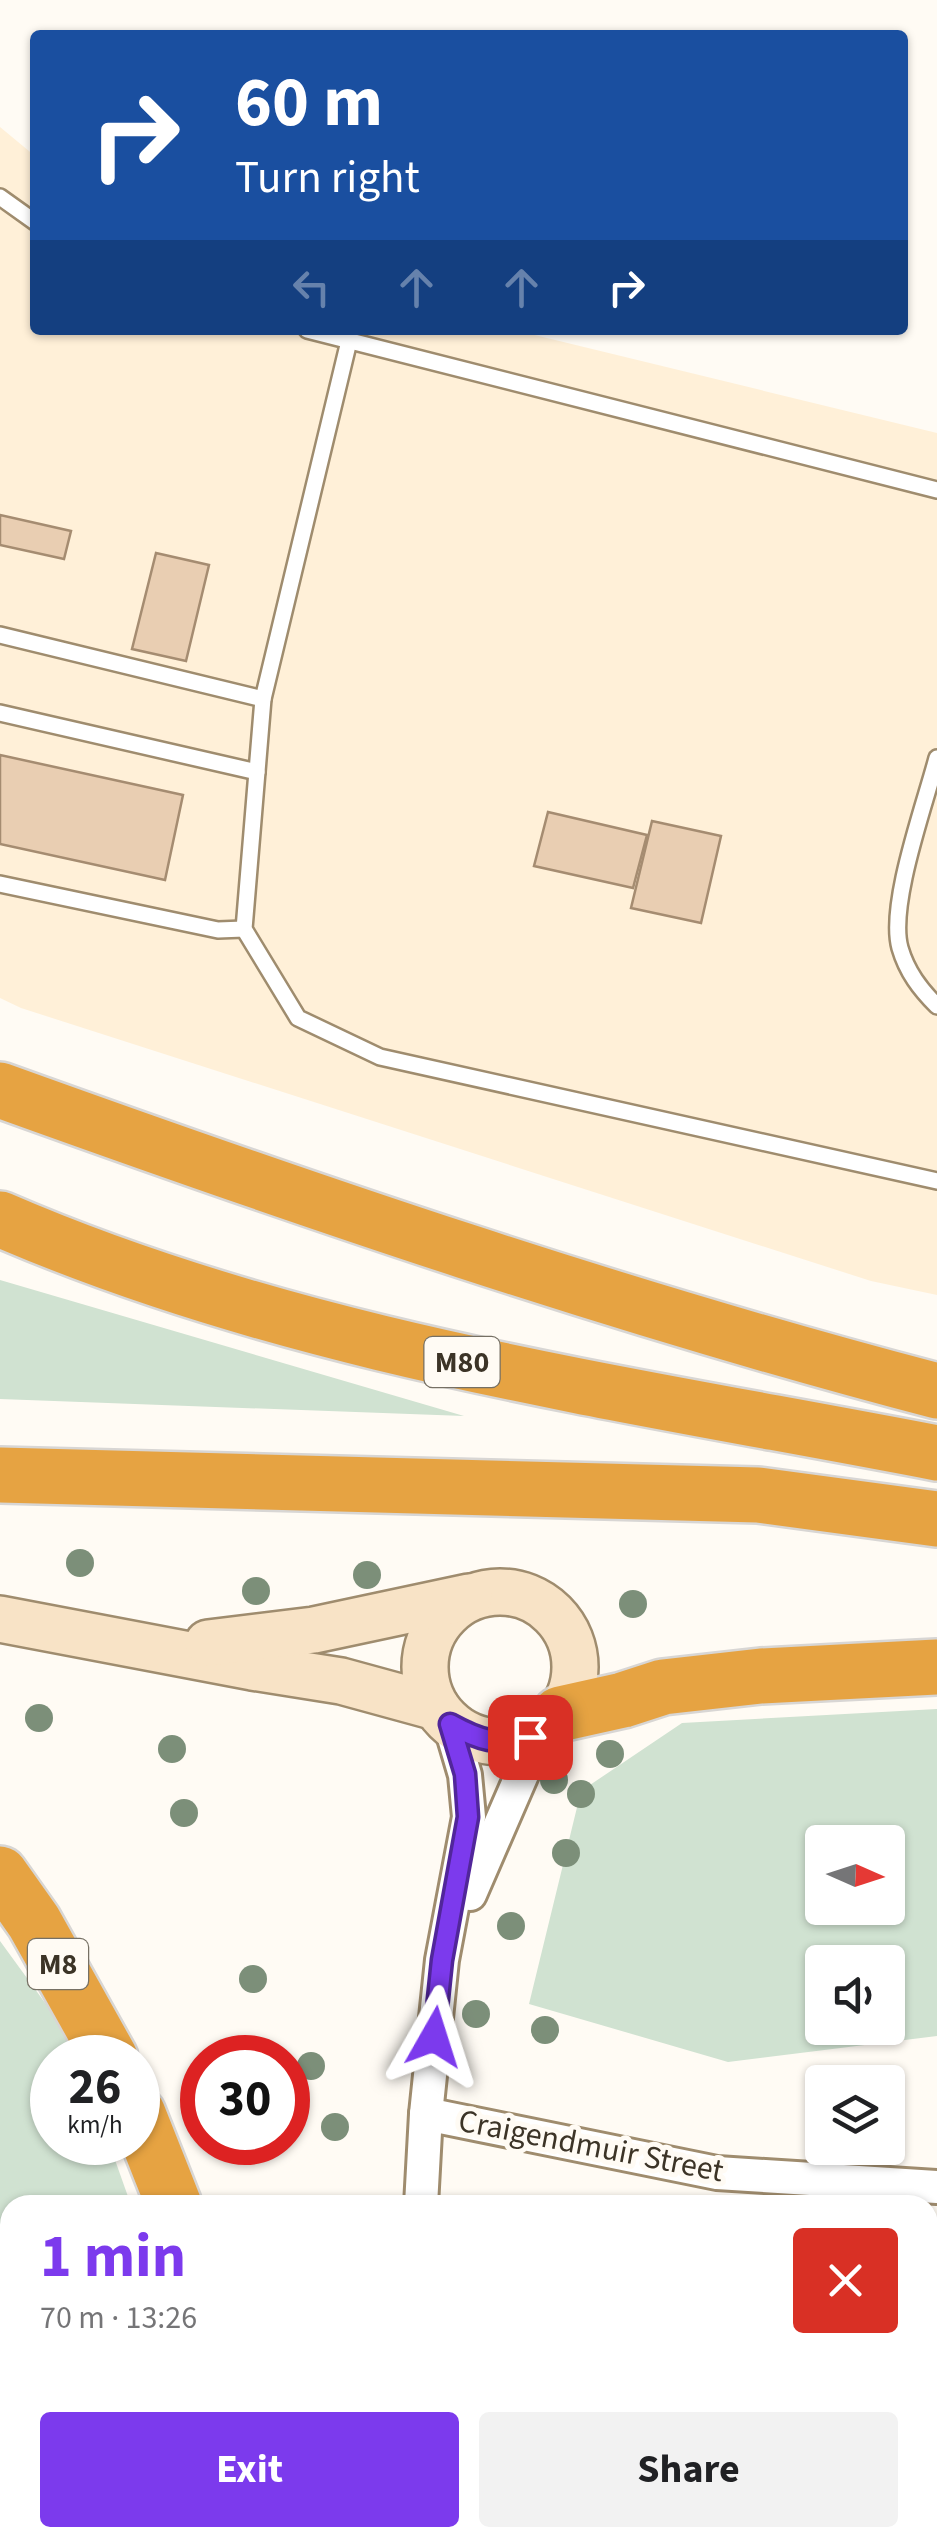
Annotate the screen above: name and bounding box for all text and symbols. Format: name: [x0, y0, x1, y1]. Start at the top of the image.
text: 60 m: [235, 53, 383, 153]
icon: right: [70, 70, 200, 200]
text: Turn right: [235, 146, 420, 210]
icon: left: [284, 260, 339, 315]
icon: ahead: [389, 260, 444, 315]
icon: ahead: [494, 260, 549, 315]
icon: right: [599, 260, 654, 315]
road number: M80: [424, 1337, 500, 1387]
pin: [488, 1695, 573, 1780]
icon: arrive: [503, 1710, 558, 1765]
north arrow: [805, 1825, 905, 1925]
map controls: [805, 1825, 905, 2165]
road number: M8: [28, 1939, 88, 1989]
button: sound: [805, 1945, 905, 2045]
position arrow: [382, 1985, 486, 2089]
speed limit sign: 30: [180, 2035, 310, 2165]
text: 26: [69, 2052, 121, 2123]
button: layers: [805, 2065, 905, 2165]
street label: Craigendmuir Street: [455, 2098, 728, 2194]
text: km/h: [67, 2107, 123, 2143]
text: 1 min: [40, 2215, 186, 2300]
button: close: [793, 2228, 898, 2333]
text: 70 m · 13:26: [40, 2295, 197, 2341]
button: Exit: [40, 2412, 459, 2527]
button: Share: [479, 2412, 898, 2527]

